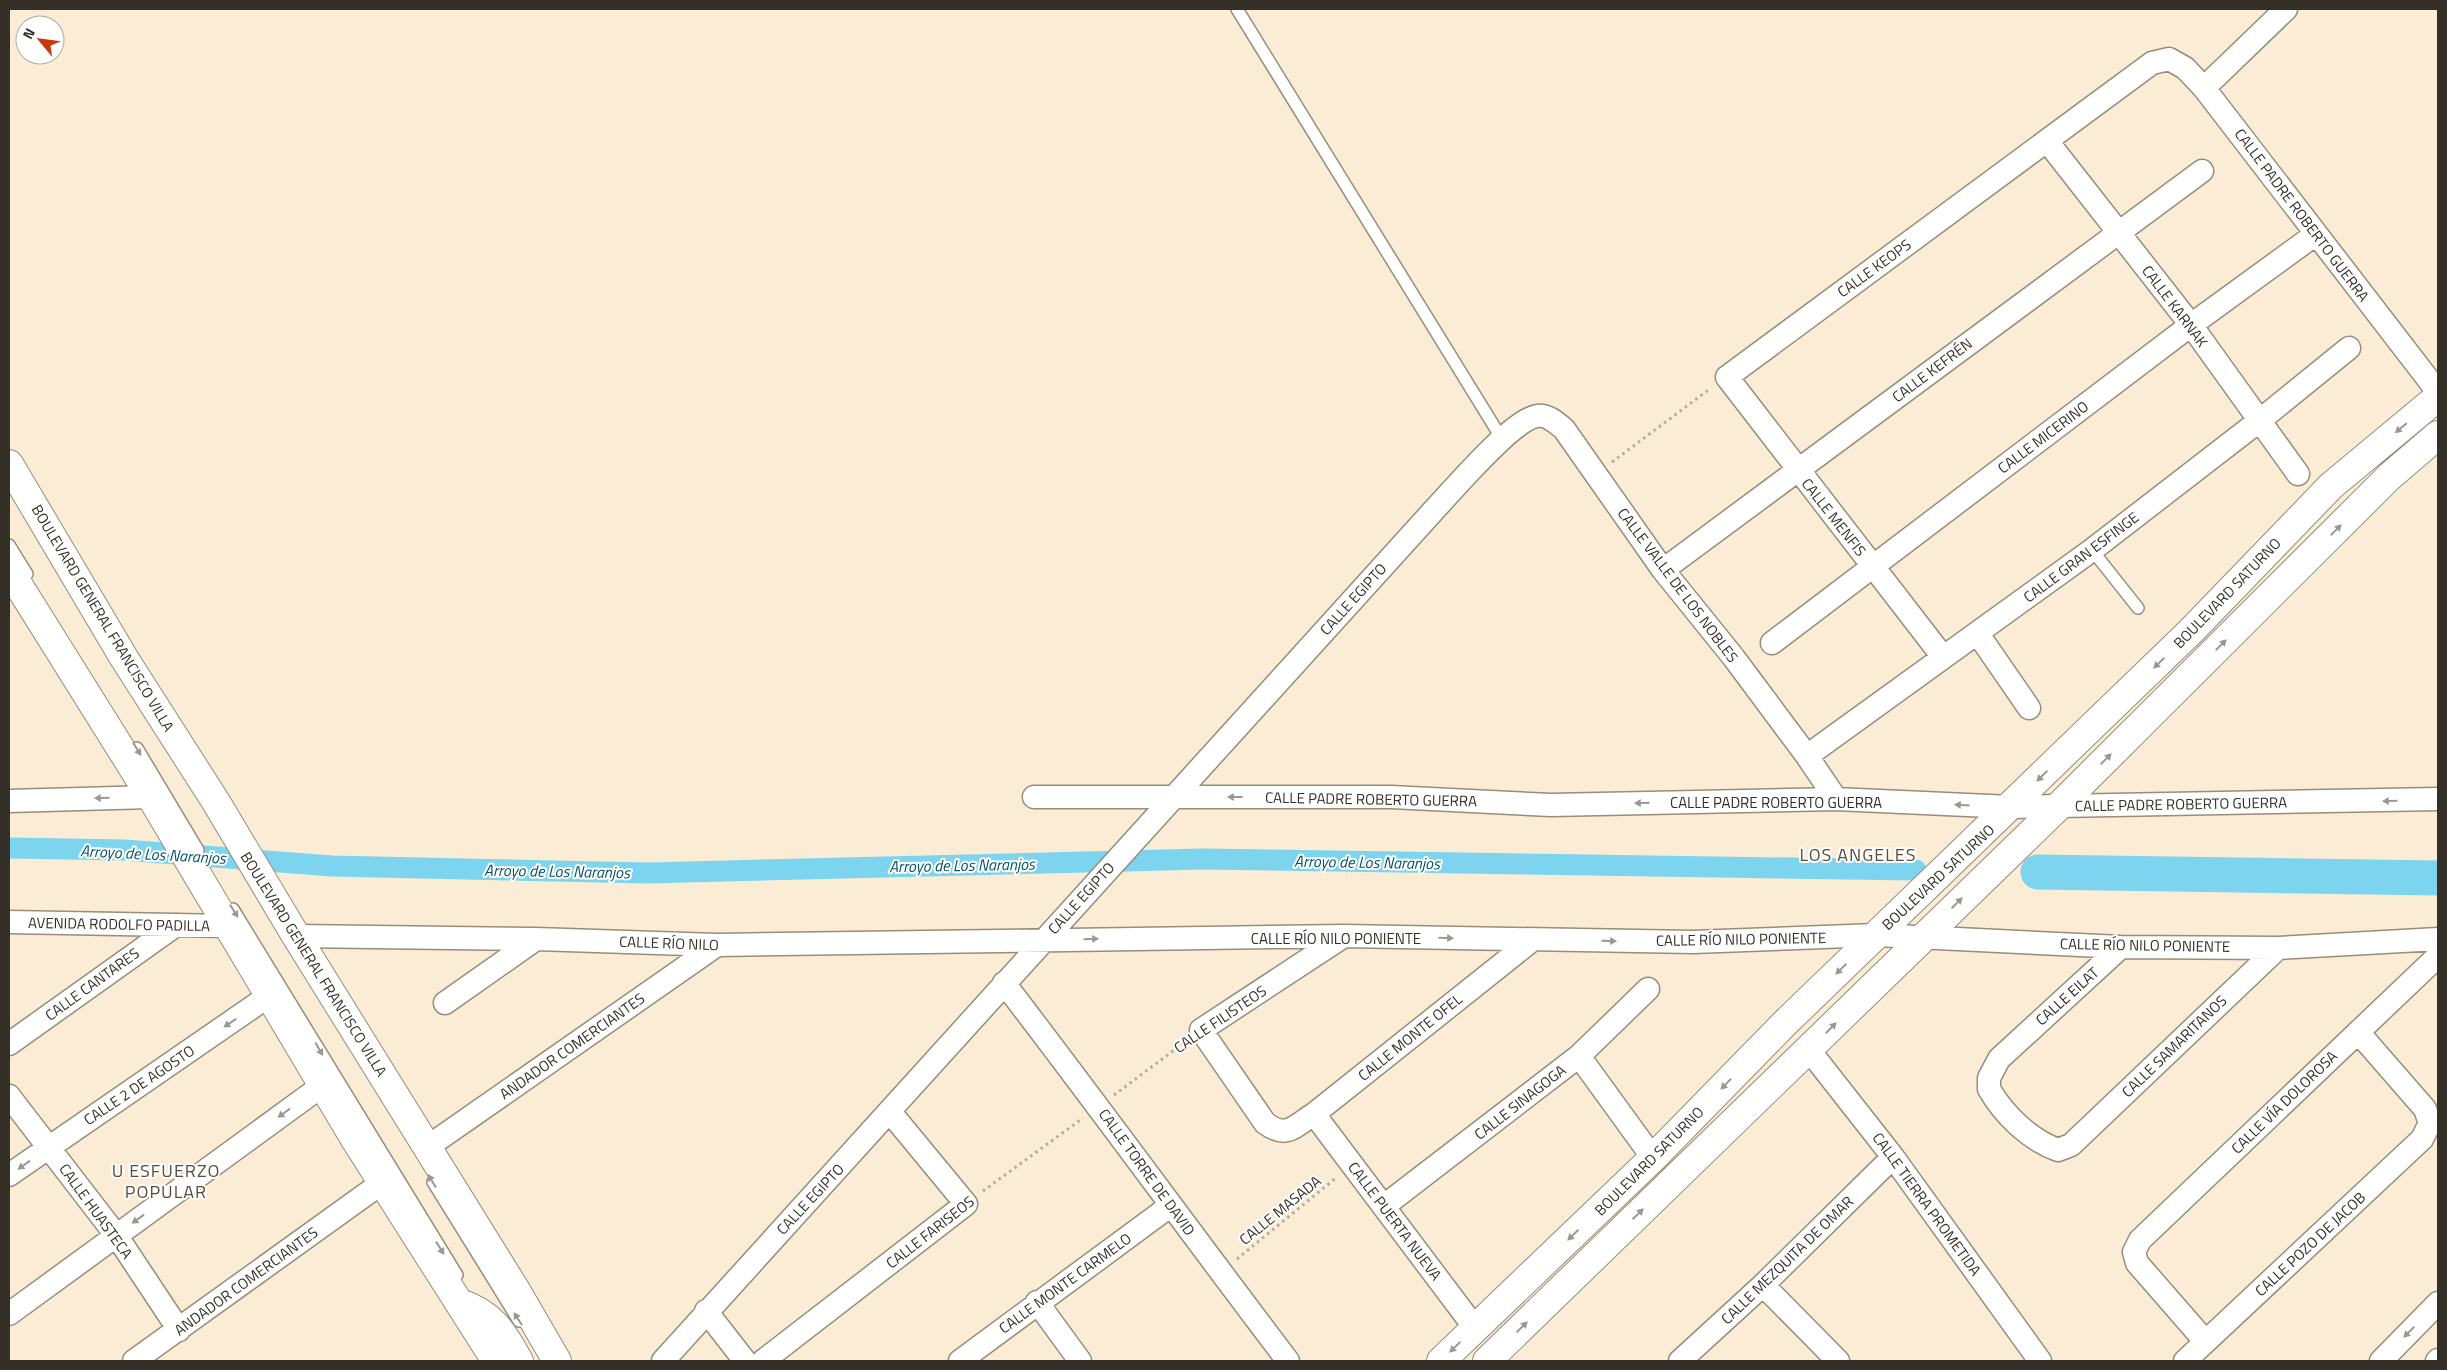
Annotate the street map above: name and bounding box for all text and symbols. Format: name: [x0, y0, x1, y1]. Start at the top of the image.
north arrow: [15, 15, 65, 65]
text: N: [17, 24, 40, 43]
street label: CALLE PADRE ROBERTO GUERRA: [2229, 123, 2375, 307]
street label: CALLE KEOPS: [1832, 233, 1916, 303]
street label: CALLE KARNAK: [2137, 260, 2214, 352]
street label: CALLE KEFRÉN: [1887, 332, 1977, 408]
street label: CALLE MICERINO: [1993, 395, 2093, 479]
one-way arrow: [2395, 422, 2407, 433]
street label: CALLE MENFIS: [1796, 473, 1872, 561]
street label: BOULEVARD GENERAL FRANCISCO VILLA: [26, 500, 180, 736]
street label: CALLE VALLE DE LOS NOBLES: [1612, 503, 1744, 667]
street label: CALLE GRAN ESFINGE: [2018, 506, 2144, 608]
one-way arrow: [2330, 524, 2342, 536]
street label: BOULEVARD SATURNO: [2168, 532, 2286, 654]
street label: CALLE EGIPTO: [1314, 558, 1392, 640]
one-way arrow: [2215, 639, 2227, 651]
one-way arrow: [2153, 656, 2165, 668]
one-way arrow: [132, 742, 142, 755]
one-way arrow: [2100, 753, 2112, 765]
one-way arrow: [2037, 770, 2049, 782]
street label: CALLE PADRE ROBERTO GUERRA: [1265, 786, 1477, 812]
street label: CALLE PADRE ROBERTO GUERRA: [1670, 791, 1882, 814]
street label: CALLE PADRE ROBERTO GUERRA: [2075, 791, 2287, 817]
one-way arrow: [1227, 793, 1243, 801]
one-way arrow: [94, 795, 110, 803]
one-way arrow: [2381, 797, 2397, 805]
one-way arrow: [1634, 799, 1650, 807]
one-way arrow: [1954, 801, 1970, 809]
street label: BOULEVARD SATURNO: [1876, 818, 2000, 935]
water label: Arroyo de Los Naranjos: [80, 838, 228, 870]
district label: LOS ANGELES: [1799, 841, 1917, 868]
street label: BOULEVARD GENERAL FRANCISCO VILLA: [235, 847, 393, 1081]
water label: Arroyo de Los Naranjos: [1294, 849, 1441, 875]
water label: Arroyo de Los Naranjos: [889, 852, 1036, 878]
street label: CALLE EGIPTO: [1042, 857, 1120, 939]
water label: Arroyo de Los Naranjos: [484, 858, 631, 884]
one-way arrow: [1951, 897, 1963, 909]
one-way arrow: [230, 904, 239, 917]
street label: AVENIDA RODOLFO PADILLA: [28, 911, 210, 937]
street label: CALLE RÍO NILO PONIENTE: [1656, 926, 1826, 952]
street label: CALLE RÍO NILO PONIENTE: [1251, 927, 1421, 950]
street label: CALLE RÍO NILO: [619, 930, 719, 956]
street label: CALLE RÍO NILO PONIENTE: [2060, 932, 2230, 958]
one-way arrow: [1084, 935, 1100, 943]
one-way arrow: [1439, 935, 1455, 943]
one-way arrow: [1601, 937, 1617, 945]
street label: CALLE CANTARES: [40, 942, 144, 1026]
street label: CALLE EILAT: [2030, 961, 2104, 1031]
one-way arrow: [1835, 963, 1847, 975]
street label: CALLE FILISTEOS: [1169, 979, 1271, 1059]
street label: ANDADOR COMERCIANTES: [495, 987, 649, 1105]
street label: CALLE MONTE OFEL: [1353, 988, 1467, 1086]
street label: CALLE SAMARITANOS: [2116, 990, 2232, 1102]
one-way arrow: [223, 1018, 236, 1028]
one-way arrow: [1824, 1022, 1836, 1034]
street label: CALLE 2 DE AGOSTO: [79, 1039, 199, 1131]
one-way arrow: [315, 1042, 323, 1057]
street label: CALLE VÍA DOLOROSA: [2226, 1045, 2342, 1159]
street label: CALLE SINAGOGA: [1469, 1059, 1571, 1145]
one-way arrow: [1720, 1078, 1732, 1090]
street label: BOULEVARD SATURNO: [1589, 1101, 1709, 1221]
street label: CALLE TORRE DE DAVID: [1093, 1104, 1201, 1240]
one-way arrow: [277, 1108, 291, 1118]
street label: CALLE TIERRA PROMETIDA: [1867, 1127, 1987, 1281]
district label: U ESFUERZO POPULAR: [112, 1157, 220, 1205]
street label: CALLE PUERTA NUEVA: [1343, 1157, 1447, 1285]
street label: CALLE EGIPTO: [771, 1158, 849, 1240]
one-way arrow: [18, 1159, 31, 1170]
street label: CALLE HUASTECA: [54, 1159, 139, 1263]
street label: CALLE MASADA: [1234, 1170, 1326, 1250]
one-way arrow: [428, 1175, 437, 1188]
street label: CALLE POZO DE JACOB: [2249, 1186, 2371, 1302]
street label: CALLE FARISEOS: [881, 1190, 979, 1274]
street label: CALLE MEZQUITA DE OMAR: [1716, 1190, 1858, 1330]
one-way arrow: [1632, 1208, 1644, 1220]
one-way arrow: [131, 1214, 145, 1224]
street label: ANDADOR COMERCIANTES: [169, 1221, 323, 1341]
street label: CALLE MONTE CARMELO: [994, 1227, 1136, 1339]
one-way arrow: [1567, 1229, 1579, 1241]
one-way arrow: [436, 1241, 445, 1254]
one-way arrow: [513, 1313, 522, 1326]
one-way arrow: [1515, 1321, 1527, 1333]
one-way arrow: [2404, 1326, 2416, 1338]
one-way arrow: [1450, 1341, 1462, 1353]

